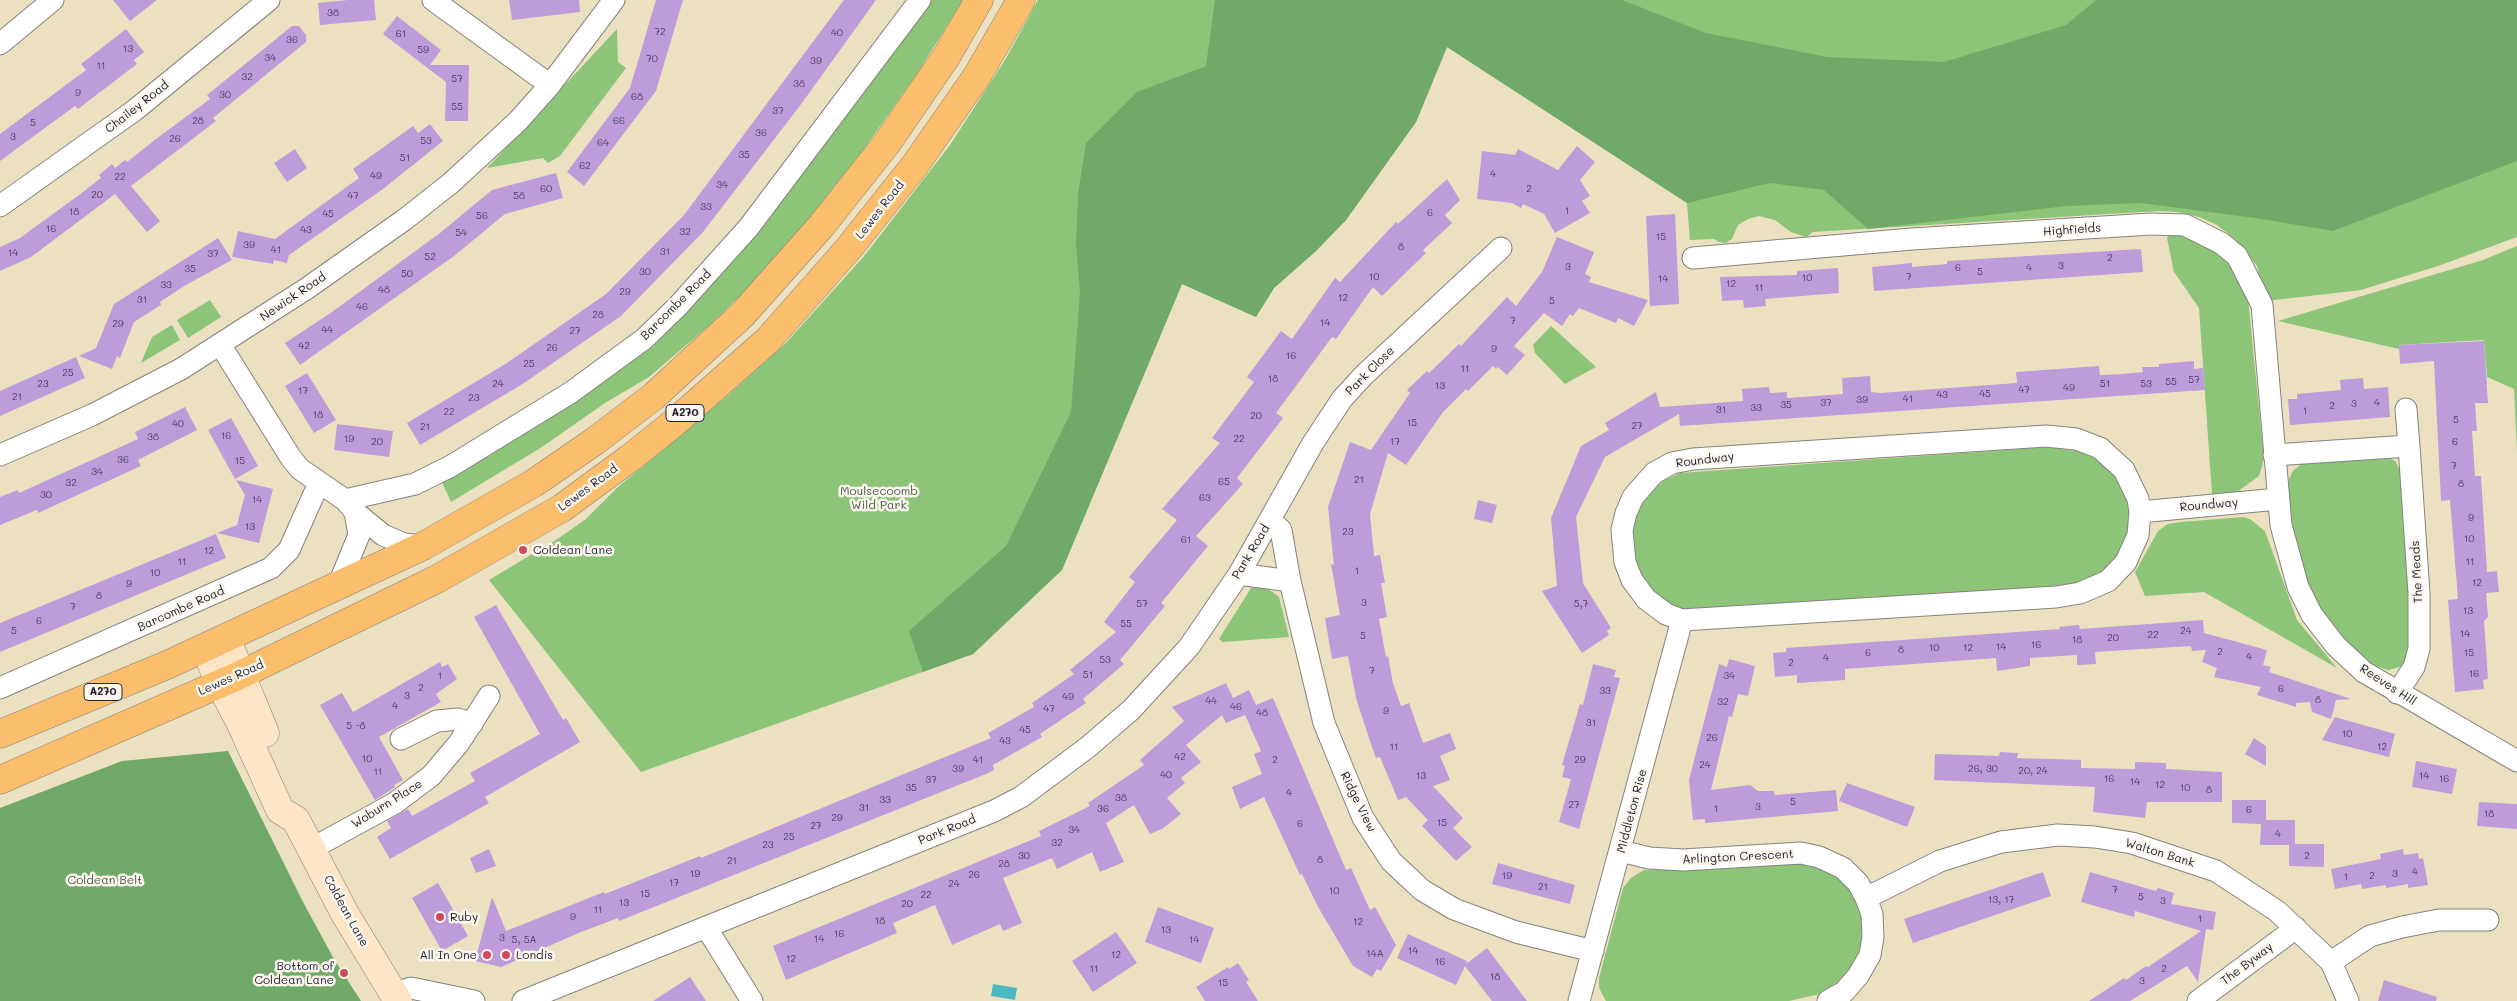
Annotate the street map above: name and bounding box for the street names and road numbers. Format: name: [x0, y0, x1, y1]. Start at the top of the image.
street label: Chailey Road: [102, 78, 172, 136]
street label: Lewes Road: [853, 178, 907, 242]
street label: Highfields: [2042, 221, 2102, 239]
street label: Barcombe Road: [638, 267, 714, 343]
street label: Newick Road: [257, 270, 329, 324]
street label: Park Close: [1343, 344, 1397, 398]
road number: A270: [666, 404, 704, 422]
street label: Roundway: [1675, 449, 1735, 471]
street label: Lewes Road: [555, 462, 621, 514]
street label: Roundway: [2179, 495, 2239, 515]
street label: Park Road: [1229, 522, 1273, 582]
street label: The Meads: [2408, 540, 2426, 604]
street label: Barcombe Road: [135, 583, 227, 635]
street label: Lewes Road: [196, 657, 266, 699]
street label: Reeves Hill: [2357, 661, 2419, 709]
road number: A270: [84, 684, 122, 700]
street label: Middleton Rise: [1614, 767, 1650, 855]
street label: Ridge View: [1337, 769, 1379, 835]
street label: Woburn Place: [349, 777, 425, 831]
street label: Park Road: [916, 812, 978, 848]
street label: Walton Bank: [2124, 836, 2196, 870]
street label: Arlington Crescent: [1682, 847, 1794, 867]
street label: Coldean Lane: [320, 873, 372, 949]
street label: The Byway: [2218, 940, 2276, 988]

